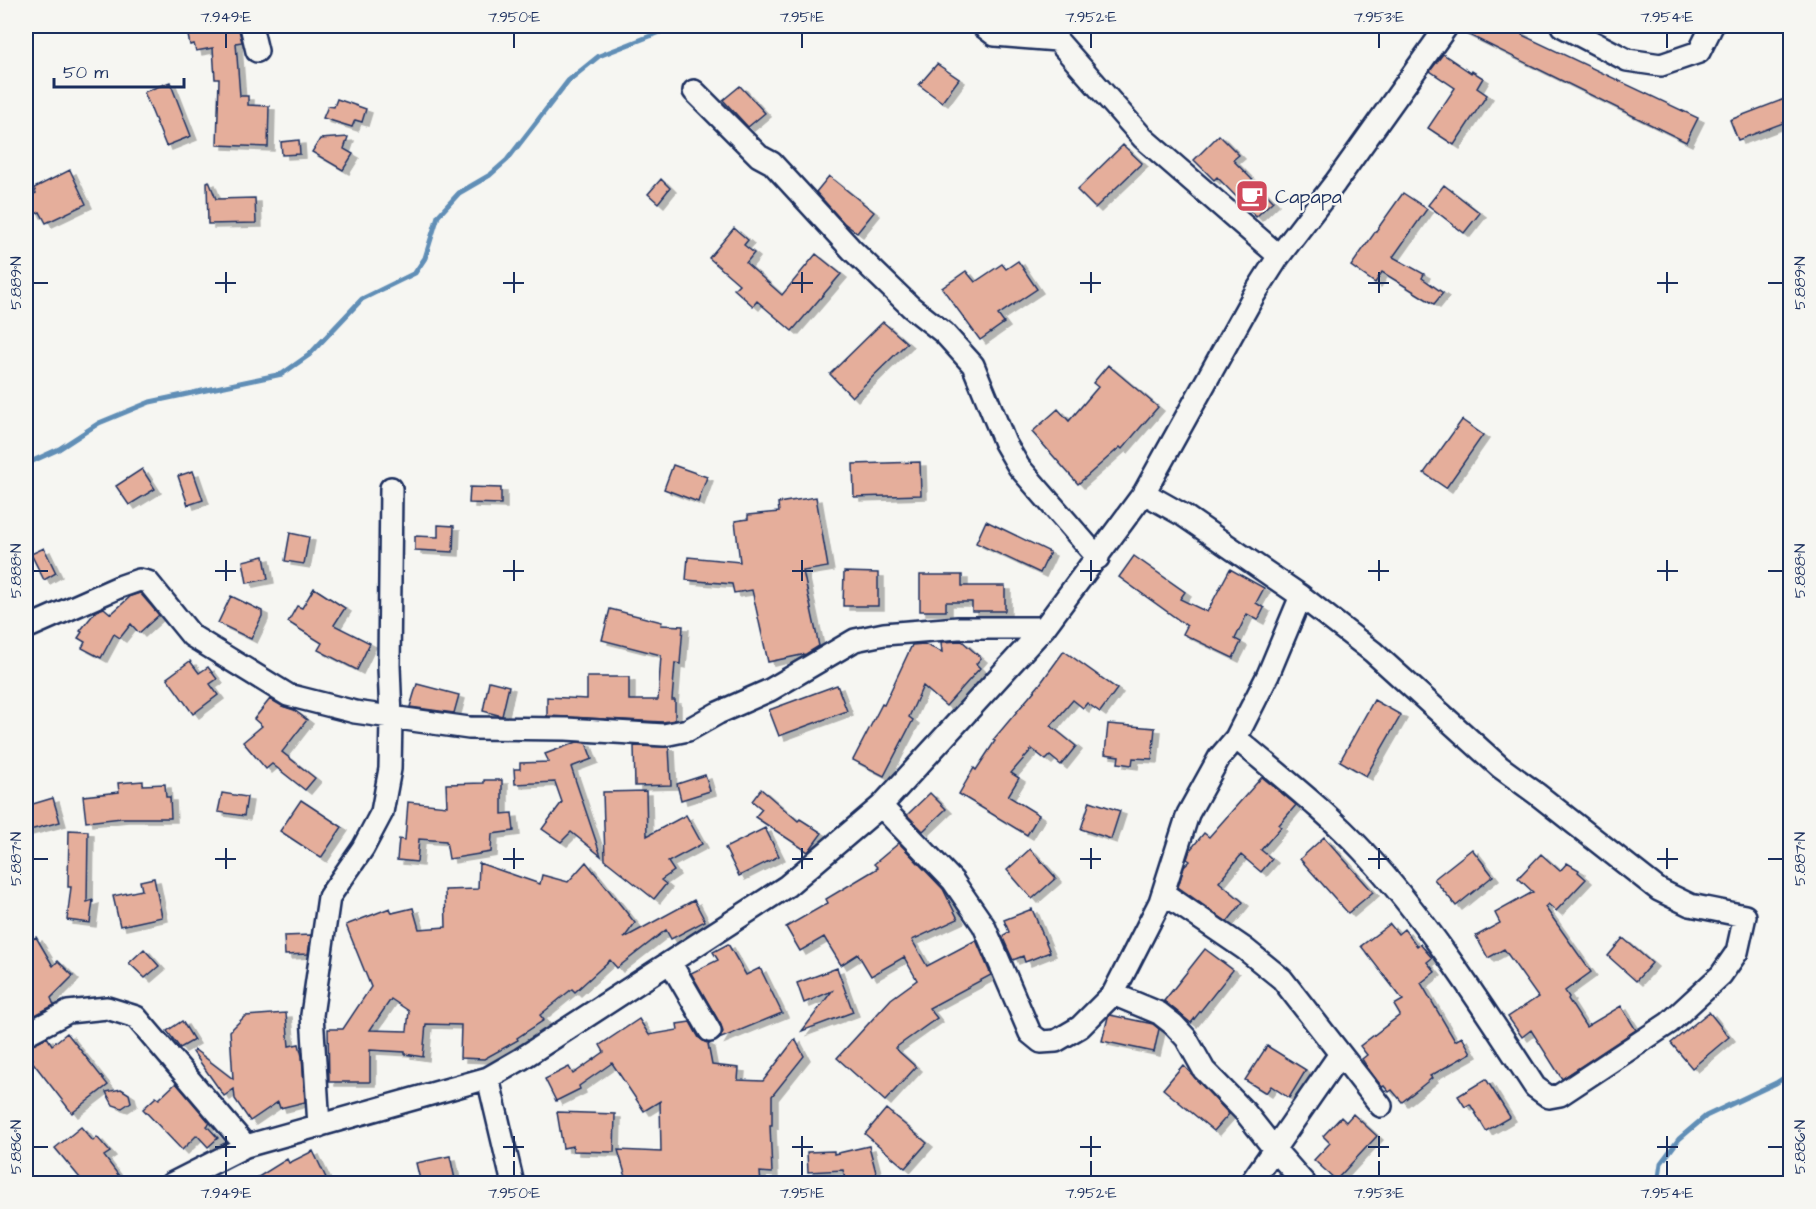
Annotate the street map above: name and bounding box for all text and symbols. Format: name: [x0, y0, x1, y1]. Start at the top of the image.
text: 7.949°E: [201, 7, 252, 28]
text: 7.950°E: [488, 7, 540, 28]
text: 7.951°E: [780, 7, 824, 28]
text: 7.952°E: [1065, 7, 1117, 28]
text: 7.953°E: [1354, 7, 1404, 28]
text: 7.954°E: [1641, 7, 1694, 28]
scale bar: [54, 51, 184, 89]
text: 50 m: [63, 60, 108, 85]
cafe icon: Capapa: [1234, 178, 1270, 214]
place label: Capapa: [1275, 183, 1342, 211]
text: 5.889°N: [6, 256, 27, 310]
text: 5.889°N: [1790, 256, 1811, 310]
text: 5.888°N: [6, 544, 27, 598]
text: 5.888°N: [1790, 544, 1811, 598]
text: 5.887°N: [6, 832, 27, 886]
text: 5.887°N: [1790, 832, 1811, 886]
text: 5.886°N: [6, 1120, 27, 1174]
text: 5.886°N: [1790, 1120, 1811, 1174]
text: 7.949°E: [201, 1183, 252, 1204]
text: 7.950°E: [488, 1183, 540, 1204]
text: 7.951°E: [780, 1183, 824, 1204]
text: 7.952°E: [1065, 1183, 1117, 1204]
text: 7.953°E: [1354, 1183, 1404, 1204]
text: 7.954°E: [1641, 1183, 1694, 1204]

